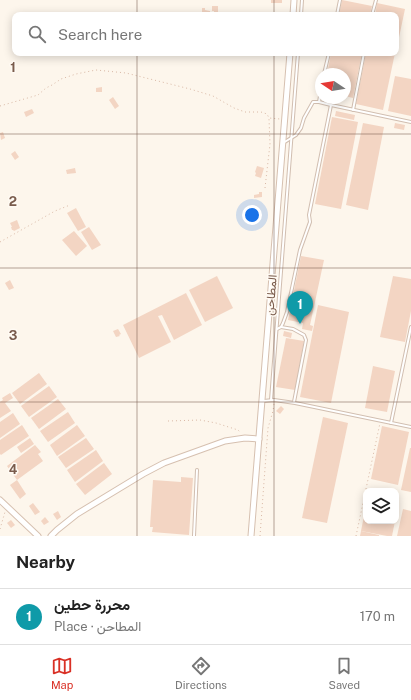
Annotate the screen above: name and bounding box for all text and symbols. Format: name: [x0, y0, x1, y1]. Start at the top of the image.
search box: [12, 12, 399, 56]
icon: search: [26, 23, 48, 45]
text: Search here: [58, 26, 142, 43]
text: 1: [10, 60, 16, 75]
north arrow: [315, 68, 351, 104]
text: 2: [9, 194, 17, 209]
your location: [242, 205, 262, 225]
street label: المطاحن: [262, 274, 281, 316]
pin: 1: [287, 291, 313, 324]
text: 3: [9, 328, 18, 343]
text: 4: [9, 462, 18, 477]
map controls: [363, 488, 399, 524]
button: layers: [363, 488, 399, 524]
text: Nearby: [16, 552, 75, 572]
text: محررة حطين: [54, 596, 130, 613]
text: 1: [26, 609, 32, 624]
text: 170 m: [360, 609, 395, 624]
text: Place · المطاحن: [54, 619, 141, 634]
tab: Map: [51, 655, 73, 691]
tab: Directions: [175, 655, 227, 691]
tab: Saved: [329, 655, 360, 691]

